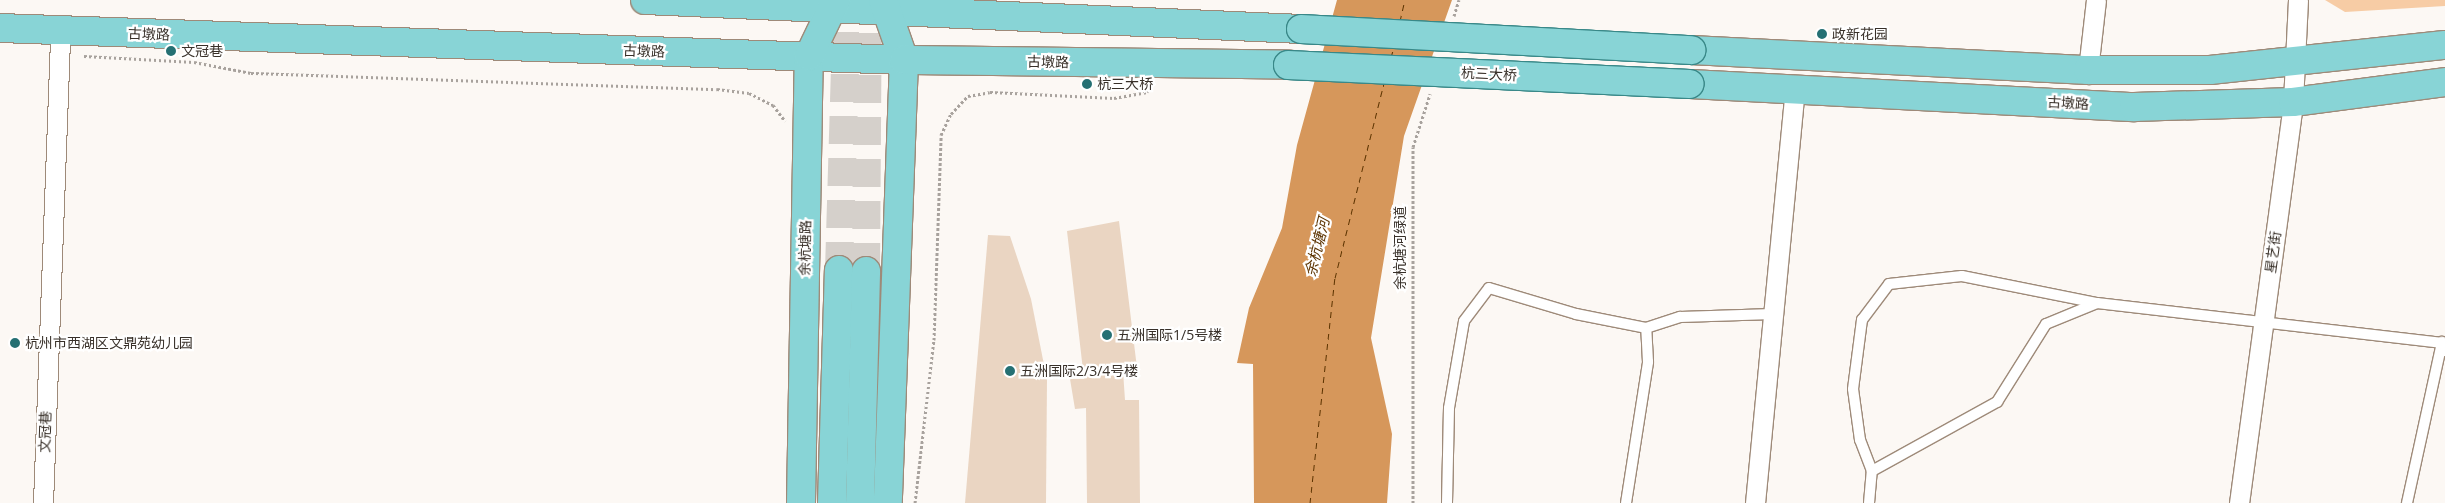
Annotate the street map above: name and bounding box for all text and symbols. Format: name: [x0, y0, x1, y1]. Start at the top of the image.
street label: 古墩路: [128, 25, 170, 43]
place label: 政新花园: [1832, 26, 1888, 42]
marker: 政新花园: [1816, 28, 1828, 40]
street label: 古墩路: [623, 42, 665, 60]
place label: 文冠巷: [181, 43, 223, 59]
marker: 文冠巷: [165, 45, 177, 57]
street label: 古墩路: [1027, 53, 1069, 71]
street label: 杭三大桥: [1461, 64, 1517, 84]
place label: 杭三大桥: [1097, 76, 1153, 92]
marker: 杭三大桥: [1081, 78, 1093, 90]
street label: 古墩路: [2047, 94, 2089, 112]
street label: 余杭塘河绿道: [1392, 206, 1408, 290]
water label: 余杭塘河: [1301, 216, 1333, 278]
street label: 余杭塘路: [796, 220, 814, 276]
street label: 星艺街: [2262, 230, 2284, 274]
place label: 五洲国际1/5号楼: [1117, 327, 1222, 343]
marker: 五洲国际1/5号楼: [1101, 329, 1113, 341]
place label: 杭州市西湖区文鼎苑幼儿园: [25, 335, 193, 351]
marker: 杭州市西湖区文鼎苑幼儿园: [9, 337, 21, 349]
place label: 五洲国际2/3/4号楼: [1020, 363, 1138, 379]
marker: 五洲国际2/3/4号楼: [1004, 365, 1016, 377]
street label: 文冠巷: [36, 411, 54, 453]

